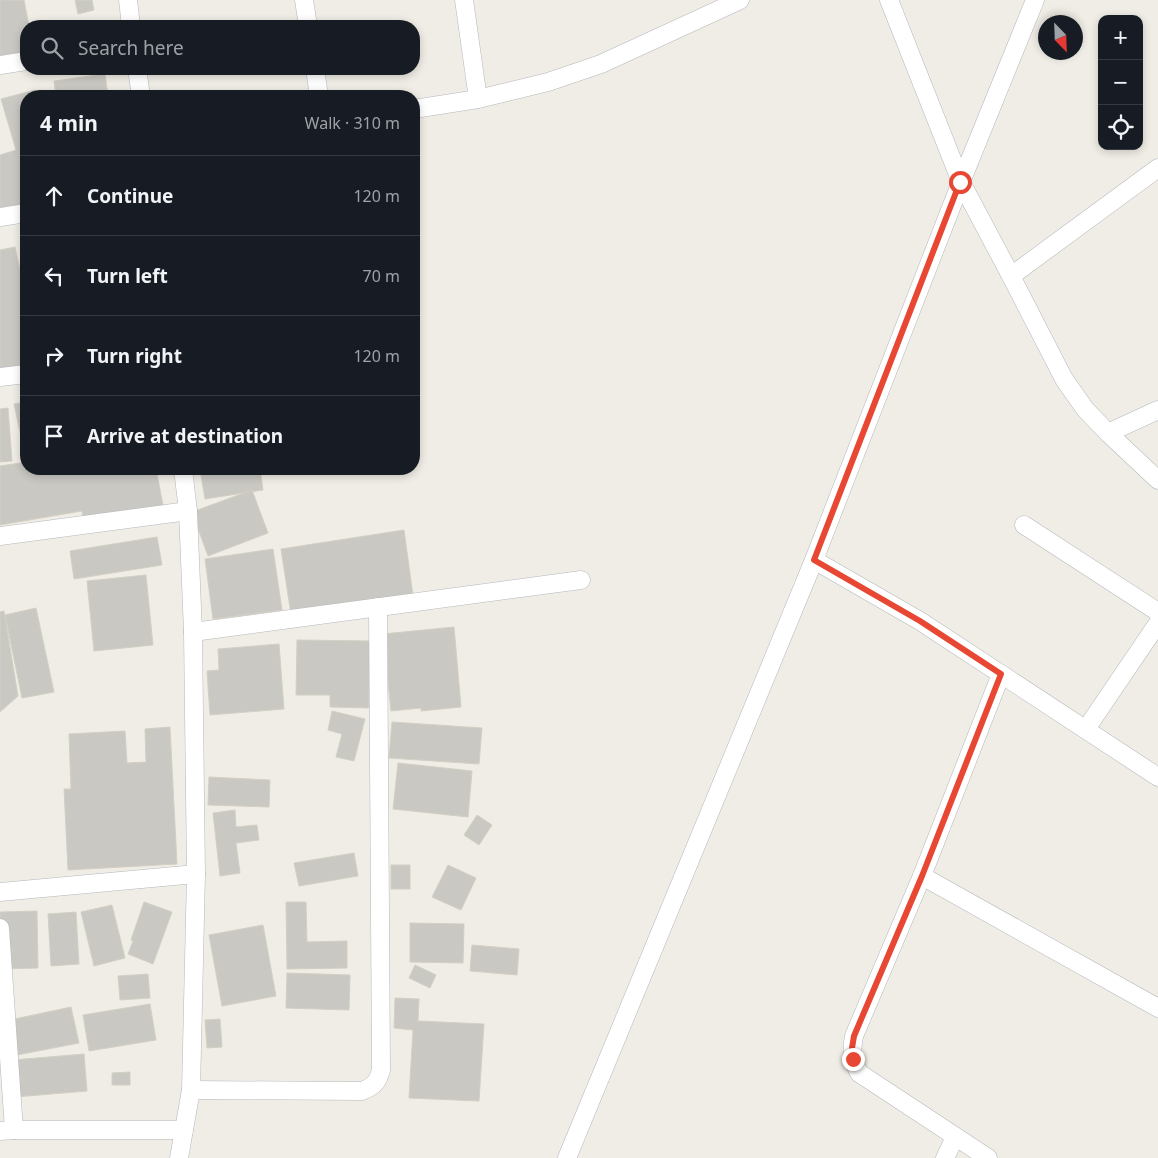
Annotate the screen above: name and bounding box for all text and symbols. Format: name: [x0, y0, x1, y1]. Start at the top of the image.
north arrow: [1038, 15, 1083, 60]
map controls: [1098, 15, 1143, 150]
button: +: [1098, 15, 1143, 60]
search box: [20, 20, 420, 75]
icon: search: [38, 34, 66, 62]
text: Search here: [78, 35, 184, 61]
button: −: [1098, 60, 1143, 105]
button: locate: [1098, 105, 1143, 150]
text: 4 min: [40, 109, 98, 137]
text: Walk · 310 m: [305, 112, 400, 134]
route start: [949, 171, 972, 194]
icon: ahead: [40, 182, 68, 210]
text: Continue: [87, 183, 173, 209]
text: 120 m: [353, 185, 400, 207]
icon: left: [40, 262, 68, 290]
text: Turn left: [87, 263, 168, 289]
text: 70 m: [363, 265, 400, 287]
icon: right: [40, 342, 68, 370]
text: Turn right: [87, 343, 182, 369]
text: 120 m: [353, 345, 400, 367]
icon: arrive: [40, 422, 68, 450]
text: Arrive at destination: [87, 423, 283, 449]
route end: [842, 1048, 865, 1071]

